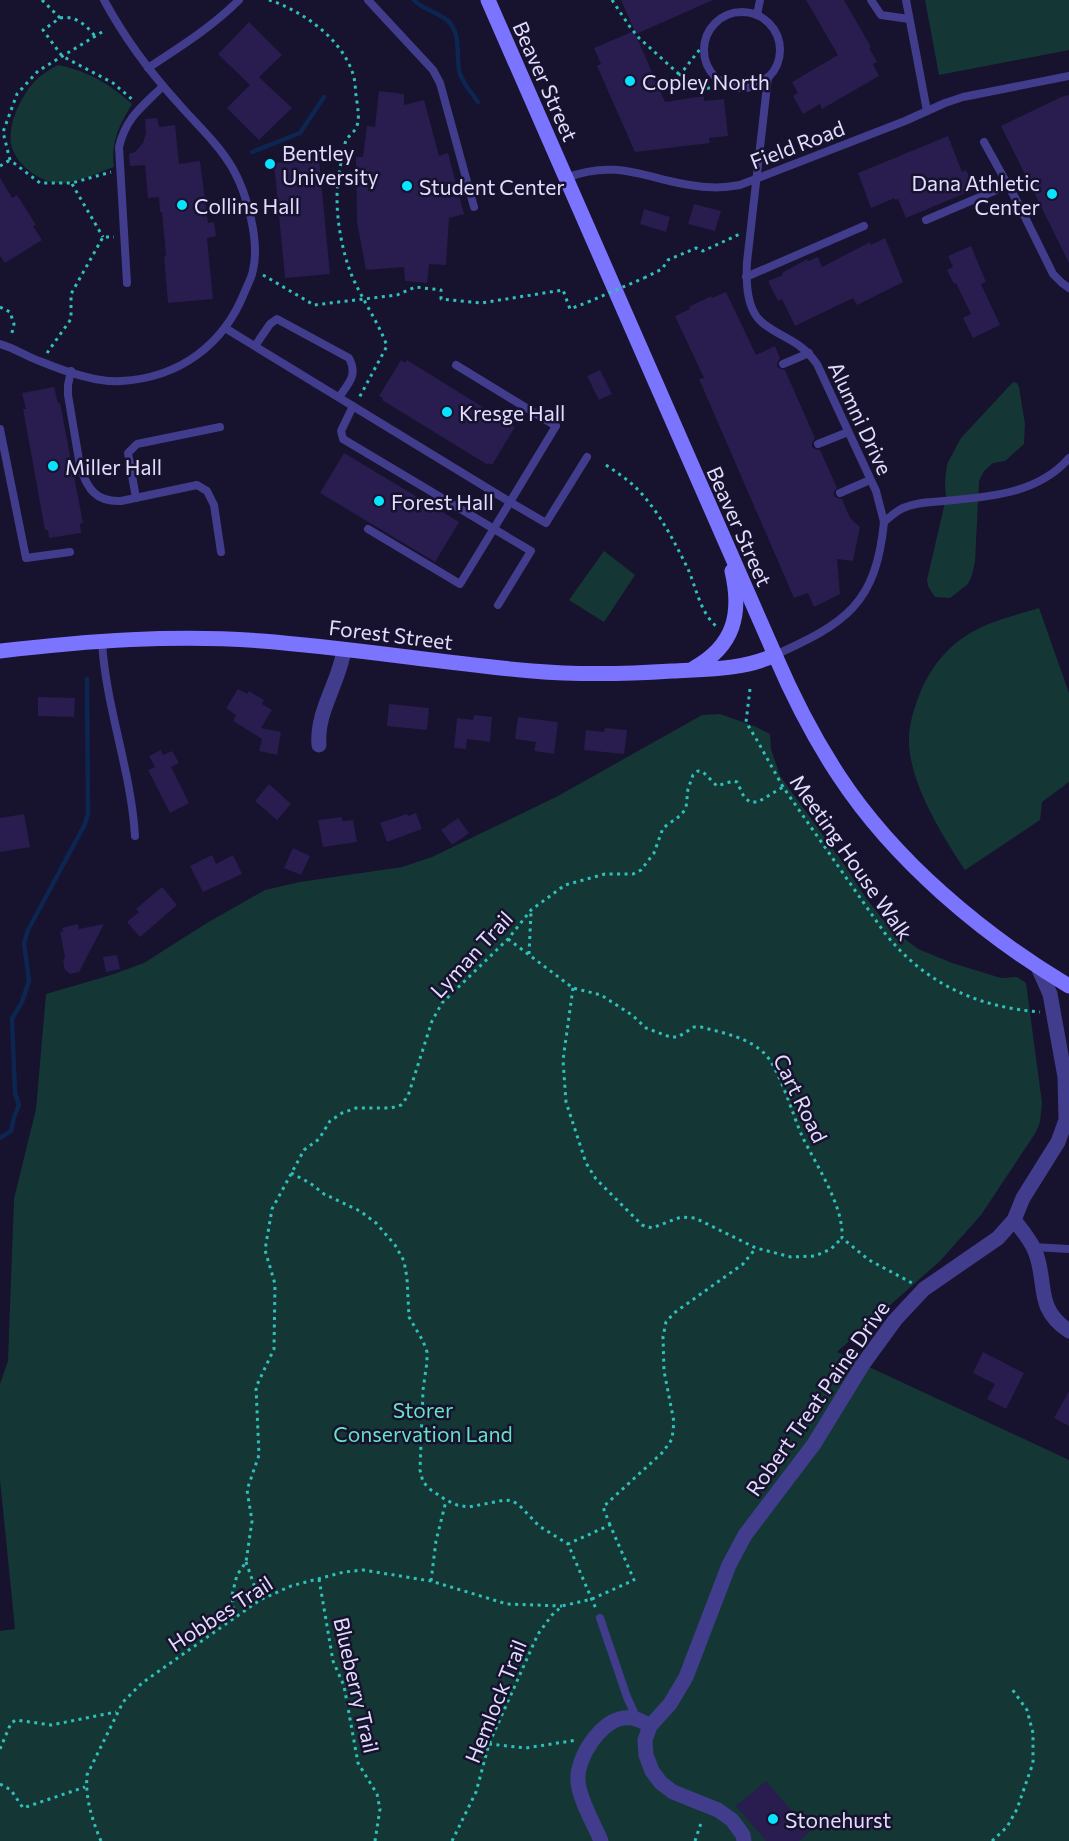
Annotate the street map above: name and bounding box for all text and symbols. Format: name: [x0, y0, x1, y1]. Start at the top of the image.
street label: Beaver Street: [508, 17, 584, 145]
place label: Copley North: [642, 69, 770, 94]
marker: Copley North: [623, 74, 637, 88]
street label: Field Road: [746, 115, 848, 173]
place label: Bentley University: [282, 140, 379, 189]
marker: Bentley University: [263, 157, 277, 171]
place label: Dana Athletic Center: [912, 170, 1040, 219]
place label: Student Center: [419, 174, 565, 199]
marker: Student Center: [400, 179, 414, 193]
marker: Dana Athletic Center: [1045, 187, 1059, 201]
place label: Collins Hall: [194, 193, 300, 218]
marker: Collins Hall: [175, 198, 189, 212]
street label: Alumni Drive: [824, 357, 898, 479]
place label: Kresge Hall: [459, 400, 565, 425]
marker: Kresge Hall: [440, 405, 454, 419]
place label: Miller Hall: [65, 454, 162, 479]
marker: Miller Hall: [46, 459, 60, 473]
street label: Beaver Street: [702, 462, 778, 590]
place label: Forest Hall: [391, 489, 494, 514]
marker: Forest Hall: [372, 494, 386, 508]
street label: Forest Street: [328, 614, 454, 654]
street label: Meeting House Walk: [785, 769, 919, 945]
street label: Lyman Trail: [425, 906, 517, 1002]
street label: Cart Road: [769, 1050, 833, 1146]
street label: Robert Treat Paine Drive: [740, 1296, 894, 1500]
park label: Storer Conservation Land: [333, 1397, 513, 1446]
street label: Hobbes Trail: [163, 1570, 277, 1656]
street label: Blueberry Trail: [329, 1615, 385, 1755]
street label: Hemlock Trail: [459, 1636, 531, 1766]
place label: Stonehurst: [785, 1807, 891, 1832]
marker: Stonehurst: [766, 1812, 780, 1826]

